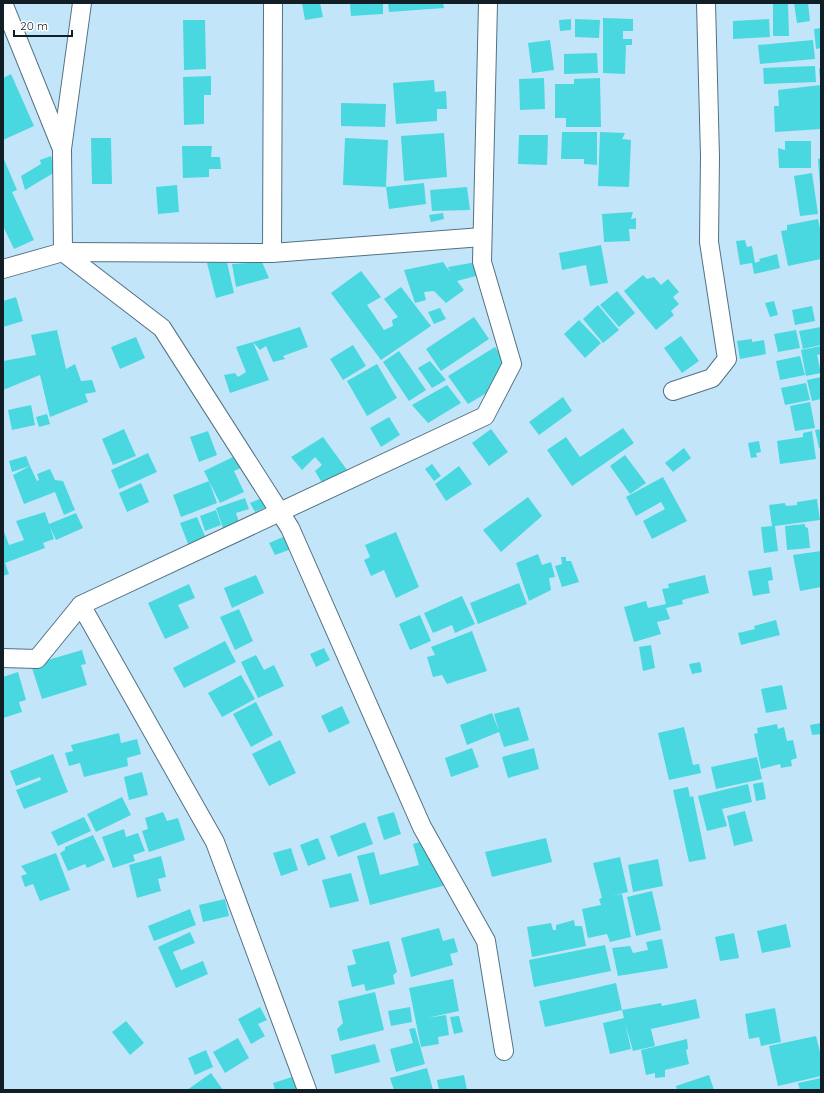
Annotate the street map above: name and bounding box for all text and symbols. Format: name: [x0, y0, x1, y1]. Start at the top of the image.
scale bar: [14, 12, 72, 38]
text: 20 m: [20, 18, 48, 33]

